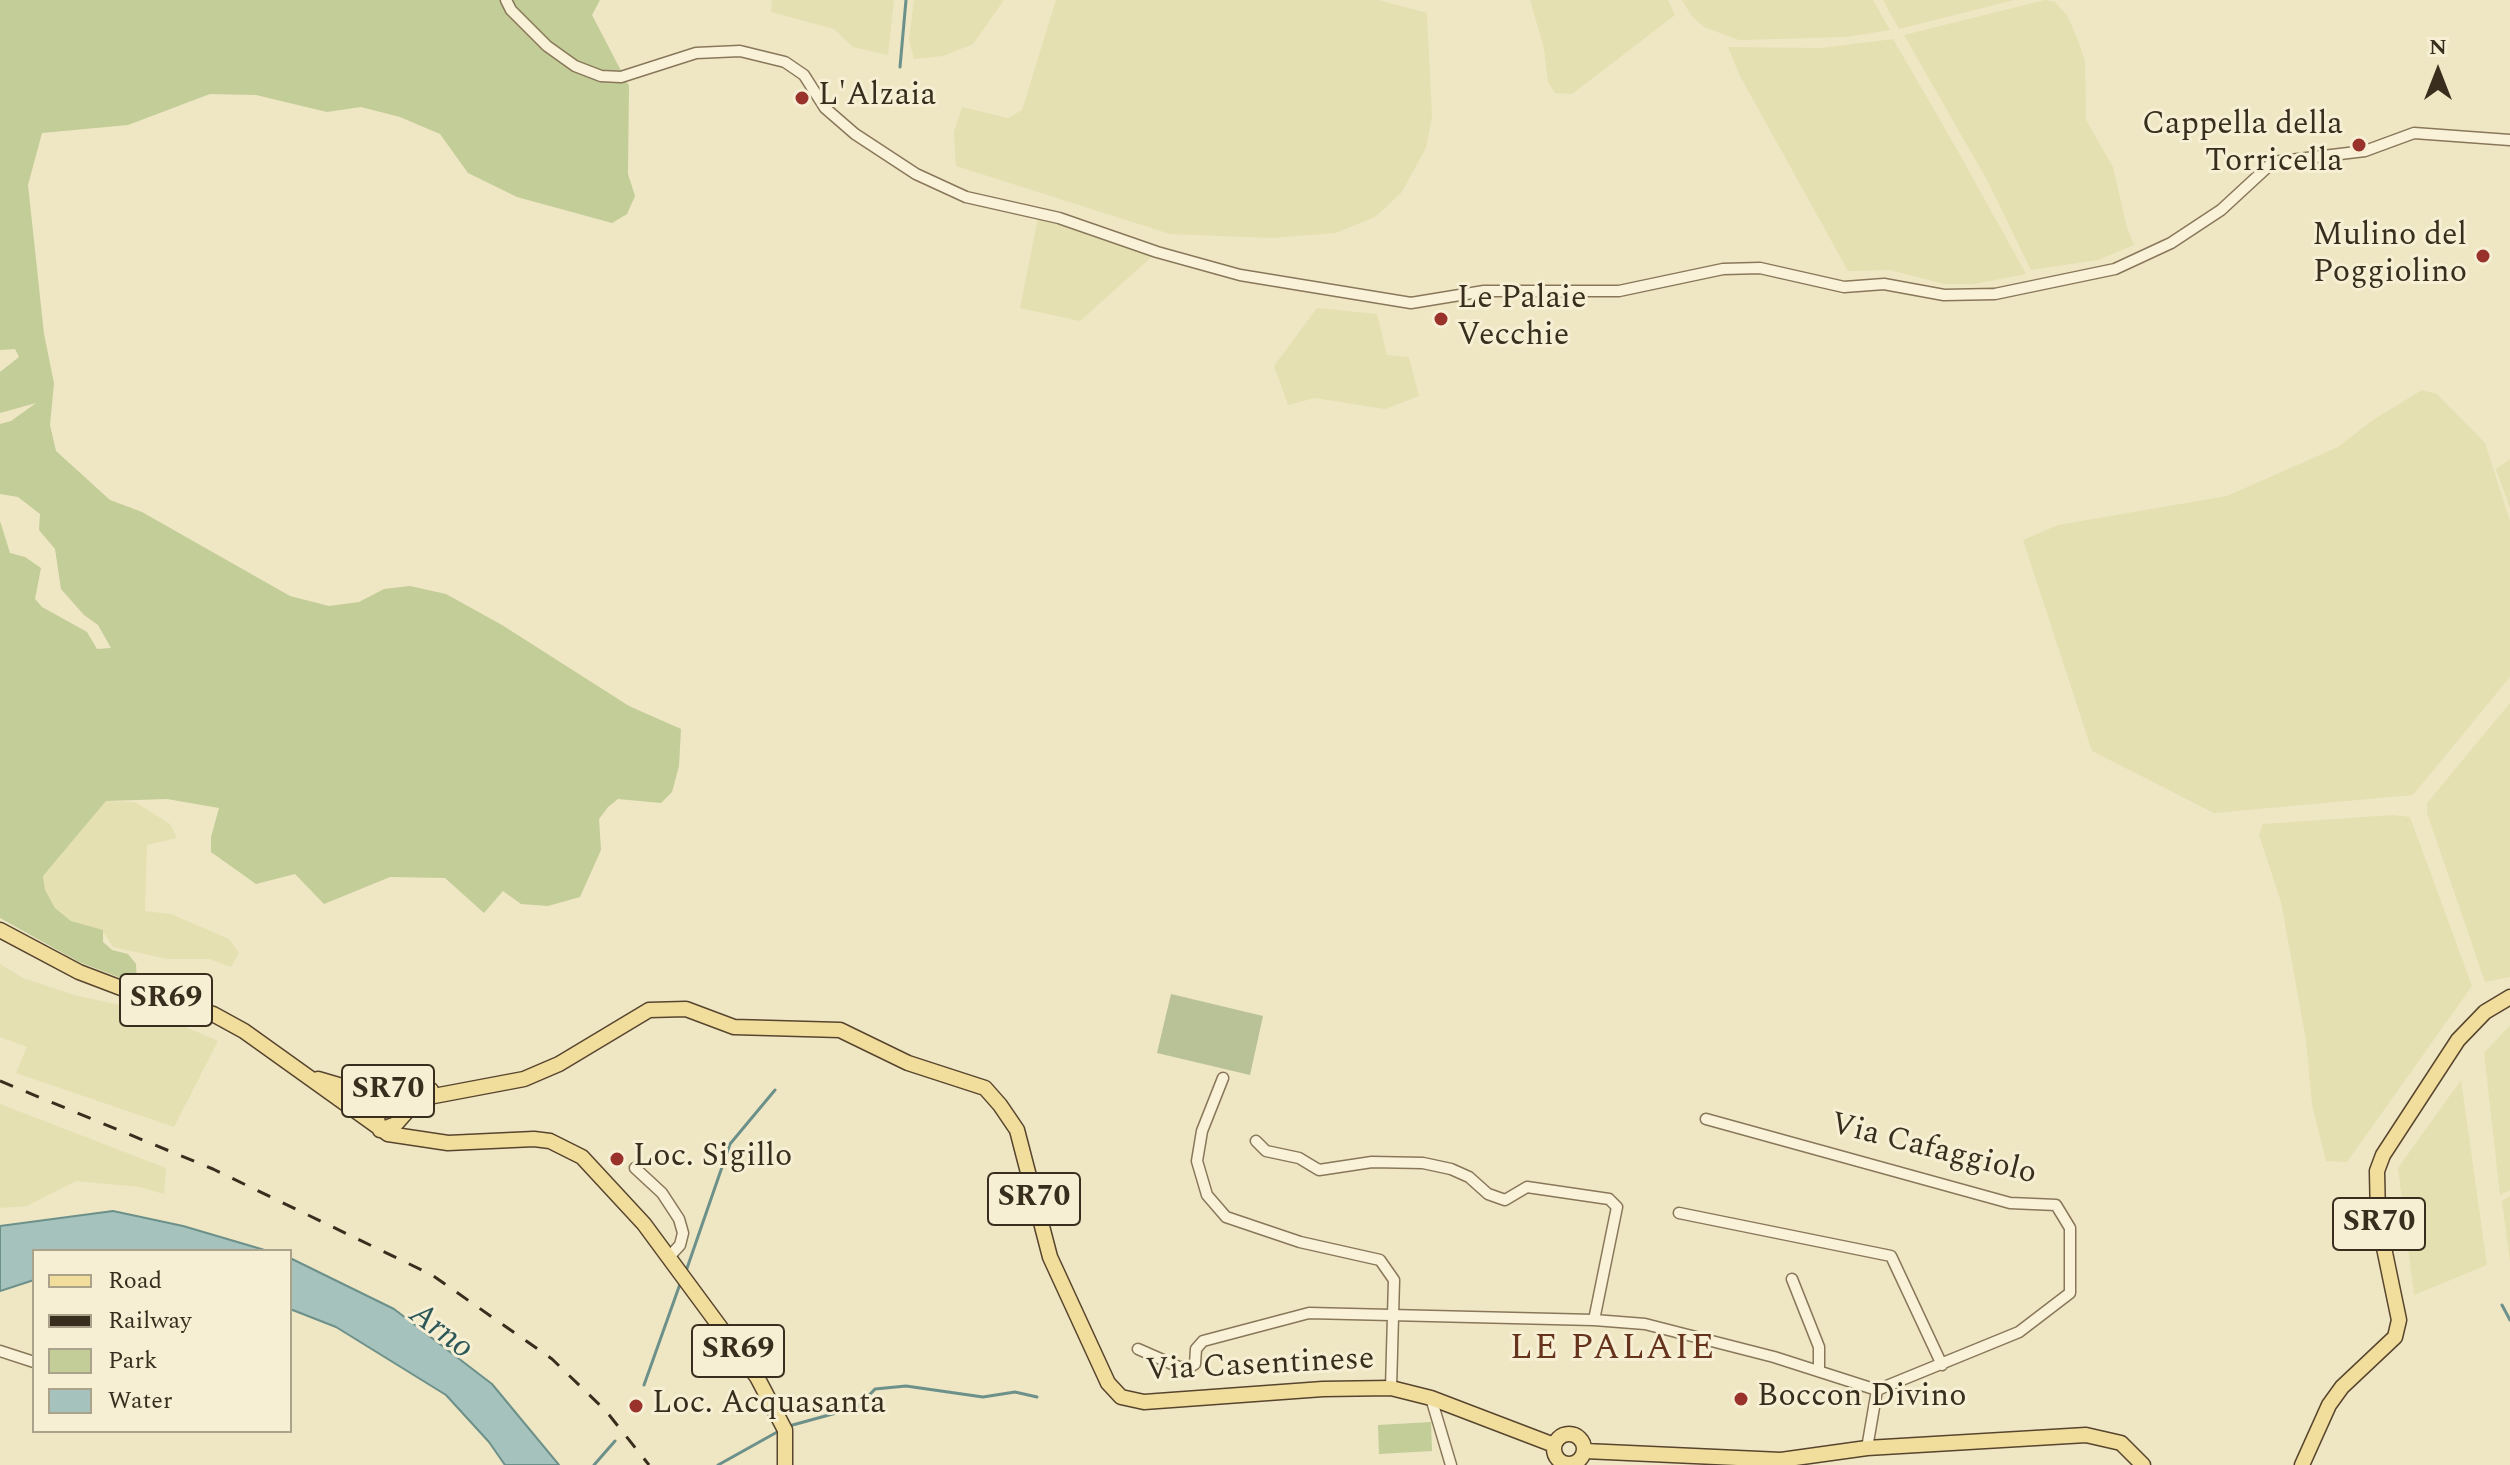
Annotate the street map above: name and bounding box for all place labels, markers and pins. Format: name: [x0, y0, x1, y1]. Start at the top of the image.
place label: L'Alzaia: [818, 79, 936, 117]
marker: L'Alzaia: [793, 89, 811, 107]
place label: Cappella della Torricella: [2142, 108, 2343, 183]
marker: Cappella della Torricella: [2350, 136, 2368, 154]
place label: Mulino del Poggiolino: [2312, 219, 2467, 294]
marker: Mulino del Poggiolino: [2474, 247, 2492, 265]
place label: Le Palaie Vecchie: [1457, 282, 1587, 357]
marker: Le Palaie Vecchie: [1432, 310, 1450, 328]
place label: Loc. Sigillo: [633, 1140, 792, 1178]
marker: Loc. Sigillo: [608, 1150, 626, 1168]
place label: Boccon Divino: [1757, 1380, 1966, 1418]
place label: Loc. Acquasanta: [652, 1387, 886, 1425]
marker: Boccon Divino: [1732, 1390, 1750, 1408]
marker: Loc. Acquasanta: [627, 1397, 645, 1415]

